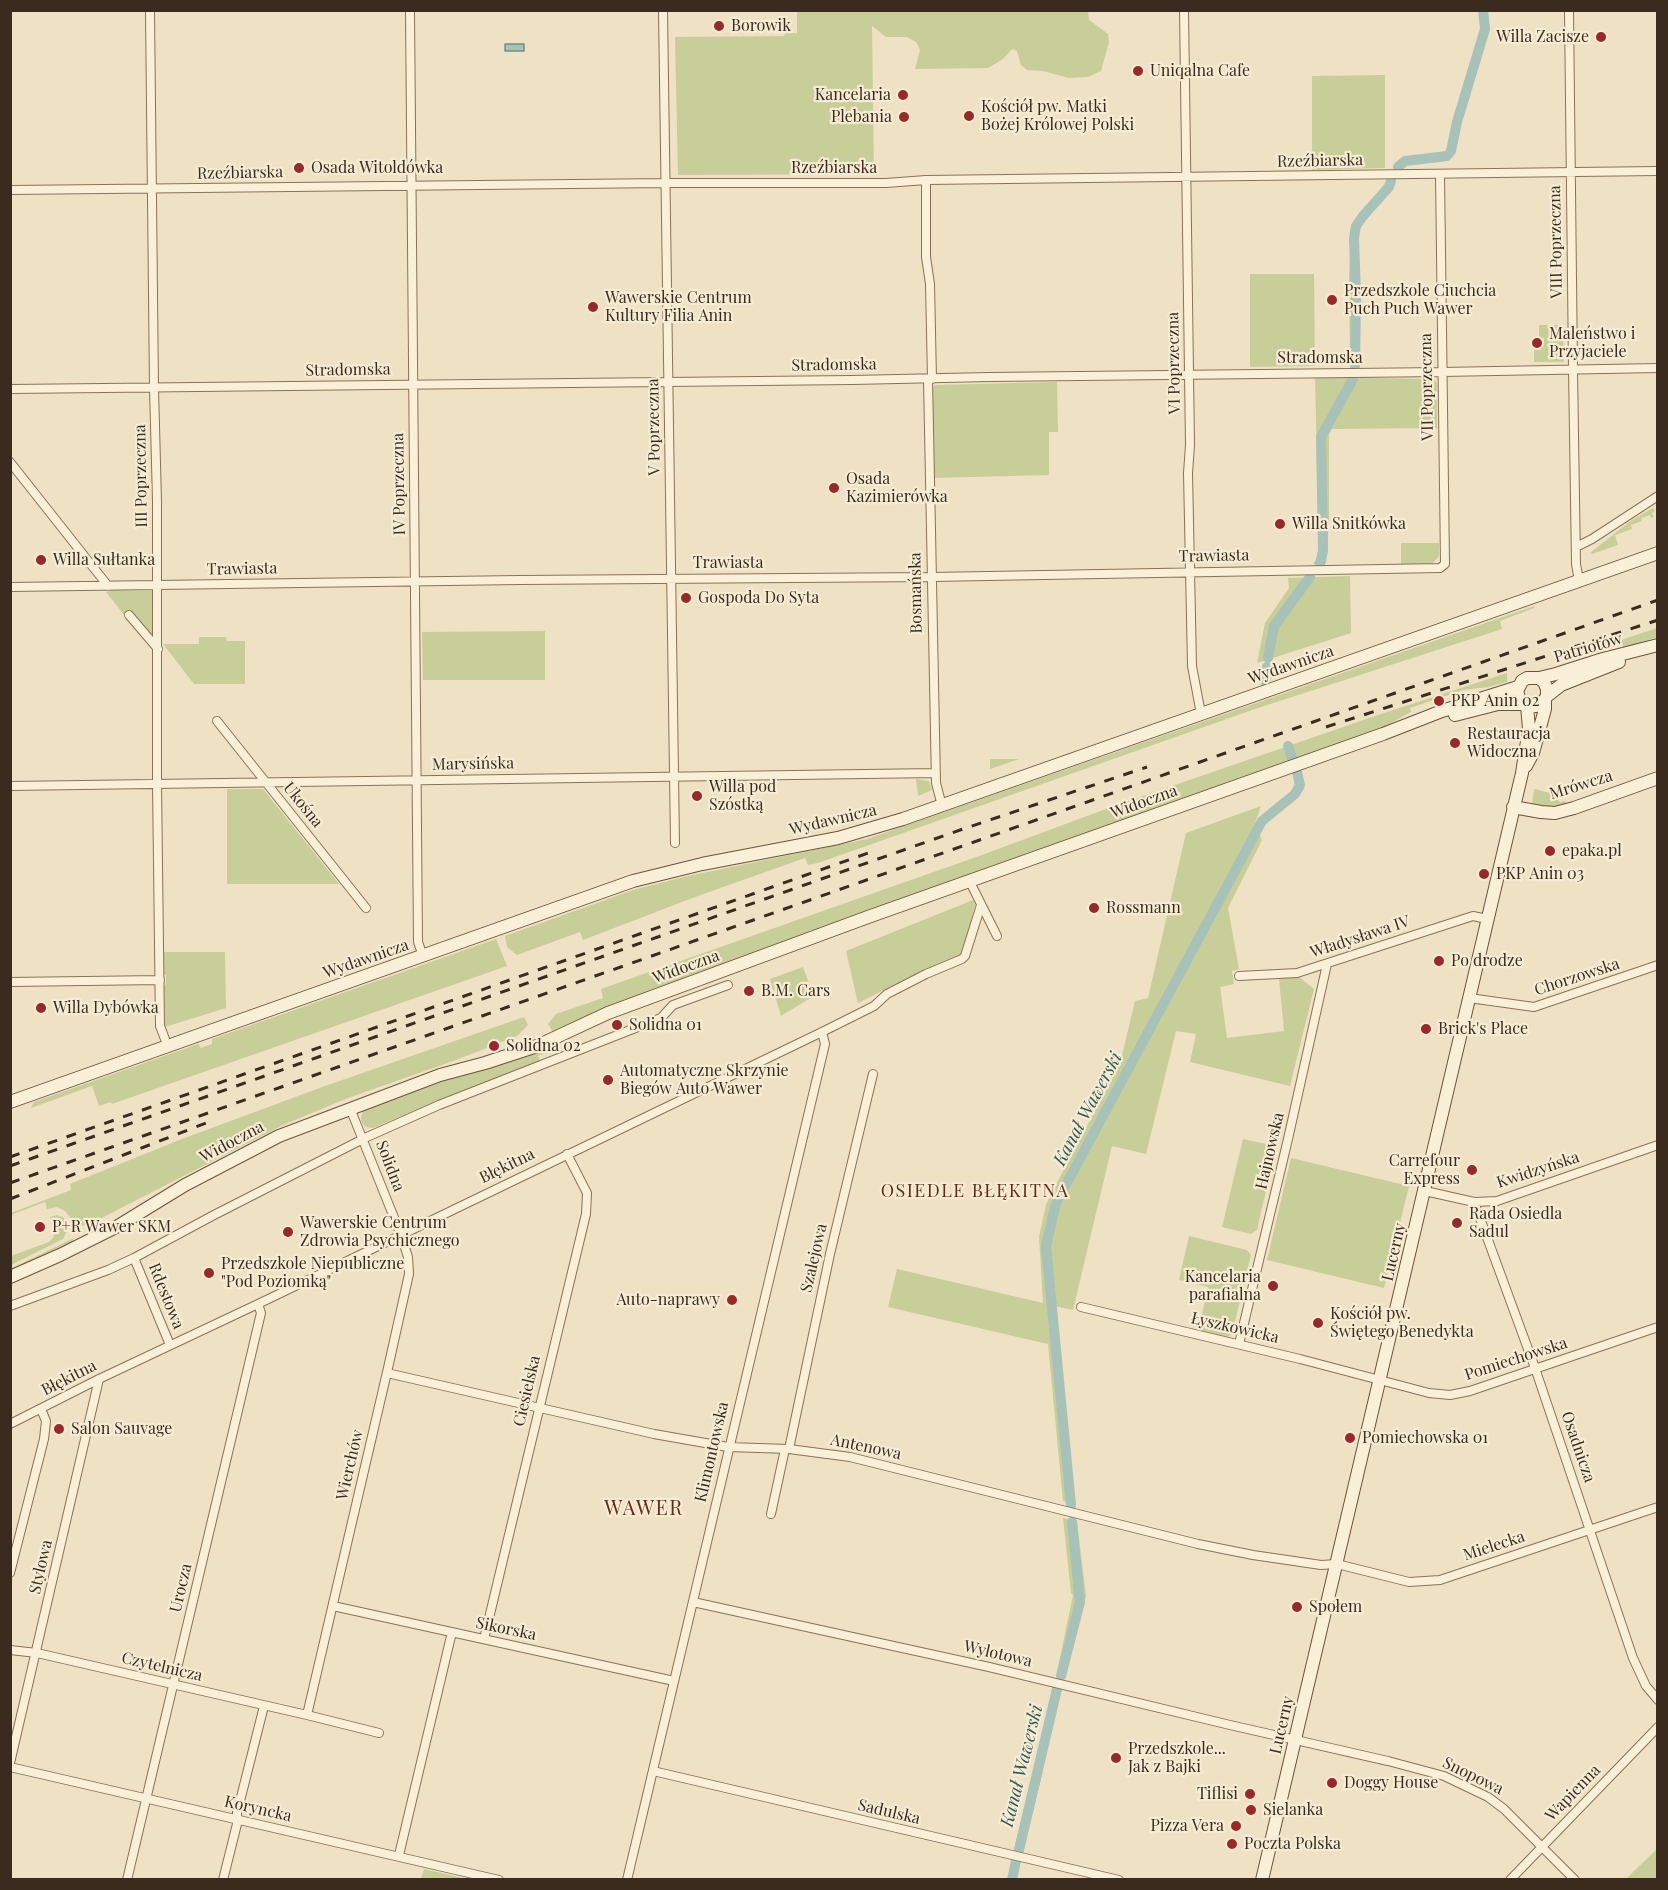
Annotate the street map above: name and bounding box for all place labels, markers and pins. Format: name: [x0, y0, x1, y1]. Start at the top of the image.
place label: Borowik: [731, 16, 791, 36]
marker: Borowik: [712, 19, 726, 33]
place label: Willa Zacisze: [1496, 27, 1589, 47]
marker: Willa Zacisze: [1594, 30, 1608, 44]
place label: Uniqalna Cafe: [1150, 61, 1250, 81]
marker: Uniqalna Cafe: [1131, 64, 1145, 78]
place label: Kancelaria: [815, 85, 891, 105]
marker: Kancelaria: [896, 88, 910, 102]
place label: Kościół pw. Matki Bożej Królowej Polski: [981, 97, 1134, 135]
place label: Plebania: [831, 107, 892, 127]
marker: Kościół pw. Matki Bożej Królowej Polski: [962, 109, 976, 123]
marker: Plebania: [897, 110, 911, 124]
place label: Osada Witoldówka: [311, 158, 443, 178]
marker: Osada Witoldówka: [292, 161, 306, 175]
place label: Przedszkole Ciuchcia Puch Puch Wawer: [1344, 281, 1496, 319]
place label: Wawerskie Centrum Kultury Filia Anin: [605, 288, 752, 326]
marker: Przedszkole Ciuchcia Puch Puch Wawer: [1325, 293, 1339, 307]
marker: Wawerskie Centrum Kultury Filia Anin: [586, 300, 600, 314]
place label: Maleństwo i Przyjaciele: [1549, 324, 1635, 362]
marker: Maleństwo i Przyjaciele: [1530, 336, 1544, 350]
place label: Osada Kazimierówka: [846, 469, 948, 507]
marker: Osada Kazimierówka: [827, 481, 841, 495]
place label: Willa Snitkówka: [1292, 514, 1406, 534]
marker: Willa Snitkówka: [1273, 517, 1287, 531]
place label: Willa Sułtanka: [53, 550, 155, 570]
marker: Willa Sułtanka: [34, 553, 48, 567]
place label: Gospoda Do Syta: [698, 588, 819, 608]
marker: Gospoda Do Syta: [679, 591, 693, 605]
place label: PKP Anin 02: [1451, 691, 1539, 711]
marker: PKP Anin 02: [1432, 694, 1446, 708]
place label: Restauracja Widoczna: [1467, 724, 1551, 762]
marker: Restauracja Widoczna: [1448, 736, 1462, 750]
place label: Willa pod Szóstką: [709, 777, 776, 815]
marker: Willa pod Szóstką: [690, 789, 704, 803]
place label: epaka.pl: [1562, 841, 1622, 861]
marker: epaka.pl: [1543, 844, 1557, 858]
place label: PKP Anin 03: [1496, 864, 1584, 884]
marker: PKP Anin 03: [1477, 867, 1491, 881]
place label: Rossmann: [1106, 898, 1181, 918]
marker: Rossmann: [1087, 901, 1101, 915]
place label: Po drodze: [1451, 951, 1523, 971]
marker: Po drodze: [1432, 954, 1446, 968]
place label: B.M. Cars: [761, 981, 830, 1001]
marker: B.M. Cars: [742, 984, 756, 998]
place label: Willa Dybówka: [53, 998, 159, 1018]
marker: Willa Dybówka: [34, 1001, 48, 1015]
place label: Solidna 01: [629, 1015, 702, 1035]
marker: Solidna 01: [610, 1018, 624, 1032]
place label: Brick's Place: [1438, 1019, 1528, 1039]
marker: Brick's Place: [1419, 1022, 1433, 1036]
place label: Solidna 02: [506, 1036, 581, 1056]
marker: Solidna 02: [487, 1039, 501, 1053]
place label: Automatyczne Skrzynie Biegów Auto Wawer: [620, 1061, 789, 1099]
marker: Automatyczne Skrzynie Biegów Auto Wawer: [601, 1073, 615, 1087]
place label: Carrefour Express: [1389, 1151, 1460, 1189]
marker: Carrefour Express: [1465, 1163, 1479, 1177]
place label: Rada Osiedla Sadul: [1469, 1204, 1562, 1242]
place label: Wawerskie Centrum Zdrowia Psychicznego: [300, 1213, 459, 1251]
marker: Rada Osiedla Sadul: [1450, 1216, 1464, 1230]
place label: P+R Wawer SKM: [52, 1217, 171, 1237]
marker: P+R Wawer SKM: [33, 1220, 47, 1234]
marker: Wawerskie Centrum Zdrowia Psychicznego: [281, 1225, 295, 1239]
place label: Przedszkole Niepubliczne "Pod Poziomką": [221, 1254, 404, 1292]
marker: Przedszkole Niepubliczne "Pod Poziomką": [202, 1266, 216, 1280]
place label: Kancelaria parafialna: [1185, 1267, 1261, 1305]
marker: Kancelaria parafialna: [1266, 1279, 1280, 1293]
place label: Auto-naprawy: [616, 1290, 720, 1310]
marker: Auto-naprawy: [725, 1293, 739, 1307]
place label: Kościół pw. Świętego Benedykta: [1330, 1304, 1474, 1342]
marker: Kościół pw. Świętego Benedykta: [1311, 1316, 1325, 1330]
place label: Salon Sauvage: [71, 1419, 172, 1439]
marker: Salon Sauvage: [52, 1422, 66, 1436]
place label: Pomiechowska 01: [1362, 1428, 1488, 1448]
marker: Pomiechowska 01: [1343, 1431, 1357, 1445]
place label: Społem: [1309, 1597, 1362, 1617]
marker: Społem: [1290, 1600, 1304, 1614]
place label: Przedszkole... Jak z Bajki: [1128, 1739, 1226, 1777]
marker: Przedszkole... Jak z Bajki: [1109, 1751, 1123, 1765]
place label: Doggy House: [1344, 1773, 1438, 1793]
marker: Doggy House: [1325, 1776, 1339, 1790]
place label: Tiflisi: [1197, 1784, 1238, 1804]
marker: Tiflisi: [1243, 1787, 1257, 1801]
place label: Sielanka: [1263, 1800, 1323, 1820]
marker: Sielanka: [1244, 1803, 1258, 1817]
place label: Pizza Vera: [1150, 1816, 1224, 1836]
marker: Pizza Vera: [1229, 1819, 1243, 1833]
place label: Poczta Polska: [1244, 1834, 1341, 1854]
marker: Poczta Polska: [1225, 1837, 1239, 1851]

